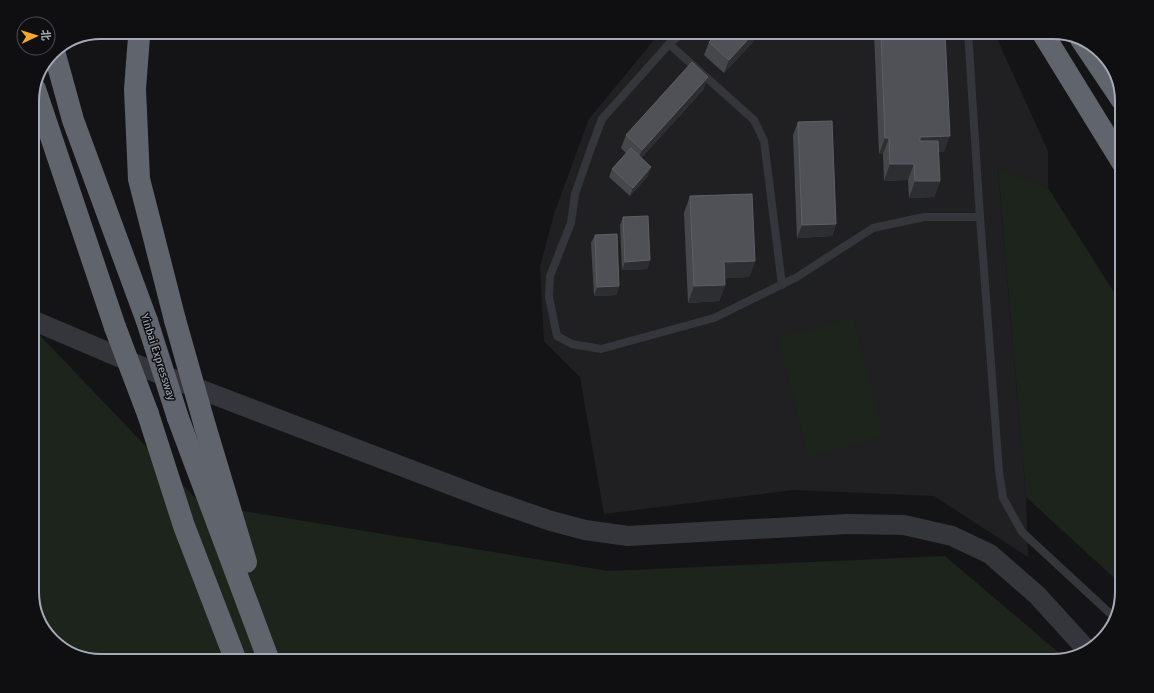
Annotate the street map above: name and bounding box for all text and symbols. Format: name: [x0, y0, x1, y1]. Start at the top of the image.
north arrow: [16, 16, 56, 56]
text: 北: [39, 29, 52, 41]
street label: Yinbai Expressway: [138, 312, 178, 403]

